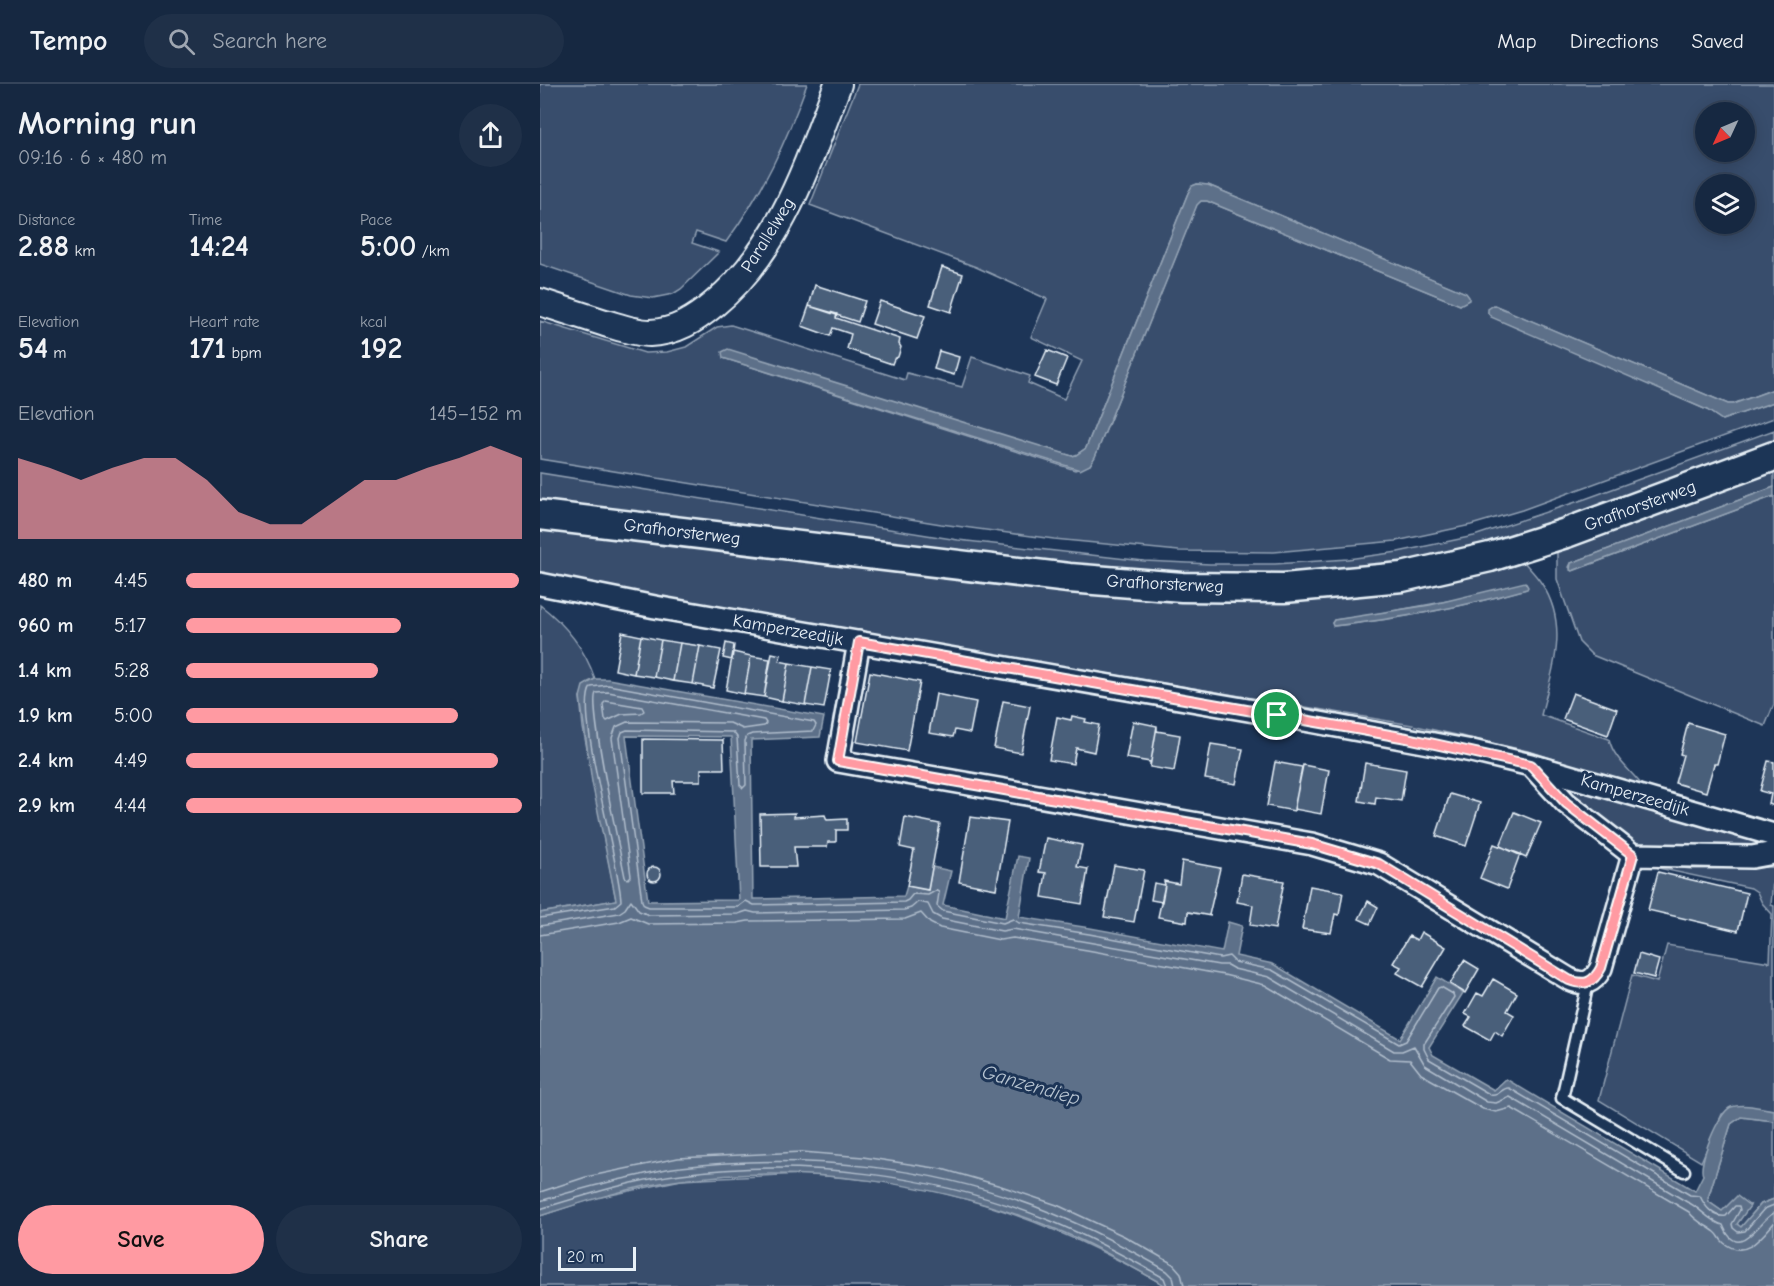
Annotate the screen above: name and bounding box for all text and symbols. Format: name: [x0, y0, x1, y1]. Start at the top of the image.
search box: [144, 14, 564, 68]
text: Tempo: [30, 25, 108, 57]
icon: search: [165, 25, 198, 58]
text: Search here: [213, 28, 327, 54]
text: Map: [1497, 29, 1537, 53]
text: Directions: [1570, 29, 1659, 53]
text: Saved: [1692, 29, 1744, 53]
north arrow: [1695, 102, 1755, 162]
map controls: [1695, 102, 1755, 234]
text: Morning run: [18, 104, 197, 142]
button: share: [459, 104, 522, 167]
text: 09:16 · 6 × 480 m: [18, 146, 167, 169]
button: layers: [1695, 174, 1755, 234]
street label: Parallelweg: [737, 194, 799, 276]
text: Distance: [18, 211, 75, 229]
text: Time: [189, 211, 222, 229]
text: Pace: [360, 211, 392, 229]
text: 2.88: [18, 229, 69, 264]
text: 14:24: [189, 229, 249, 264]
text: 5:00: [360, 229, 416, 264]
text: km: [69, 242, 95, 260]
text: /km: [416, 242, 450, 260]
text: Elevation: [18, 313, 79, 331]
text: Heart rate: [189, 313, 260, 331]
text: kcal: [360, 313, 387, 331]
text: 54: [18, 331, 48, 366]
text: 171: [189, 331, 226, 366]
text: 192: [360, 331, 402, 366]
text: m: [48, 344, 67, 362]
text: bpm: [226, 344, 262, 362]
text: Elevation: [18, 402, 95, 425]
text: 145–152 m: [429, 402, 522, 425]
street label: Grafhorsterweg: [1581, 476, 1699, 536]
street label: Grafhorsterweg: [622, 514, 742, 550]
text: 480 m: [18, 569, 72, 592]
text: 4:45: [114, 569, 148, 592]
street label: Grafhorsterweg: [1106, 570, 1224, 598]
street label: Kamperzeedijk: [731, 610, 845, 650]
text: 960 m: [18, 614, 73, 637]
text: 5:17: [114, 614, 146, 637]
text: 1.4 km: [18, 659, 72, 682]
text: 5:28: [114, 659, 149, 682]
pin: [1251, 689, 1302, 740]
icon: arrive: [1260, 698, 1293, 731]
text: 1.9 km: [18, 704, 73, 727]
text: 5:00: [114, 704, 153, 727]
text: 2.4 km: [18, 749, 74, 772]
text: 4:49: [114, 749, 148, 772]
street label: Kamperzeedijk: [1578, 769, 1692, 821]
text: 2.9 km: [18, 794, 75, 817]
text: 4:44: [114, 794, 147, 817]
water label: Ganzendiep: [979, 1060, 1083, 1110]
button: Save: [18, 1205, 264, 1274]
button: Share: [276, 1205, 522, 1274]
scale bar: [558, 1244, 636, 1272]
text: 20 m: [567, 1248, 604, 1266]

